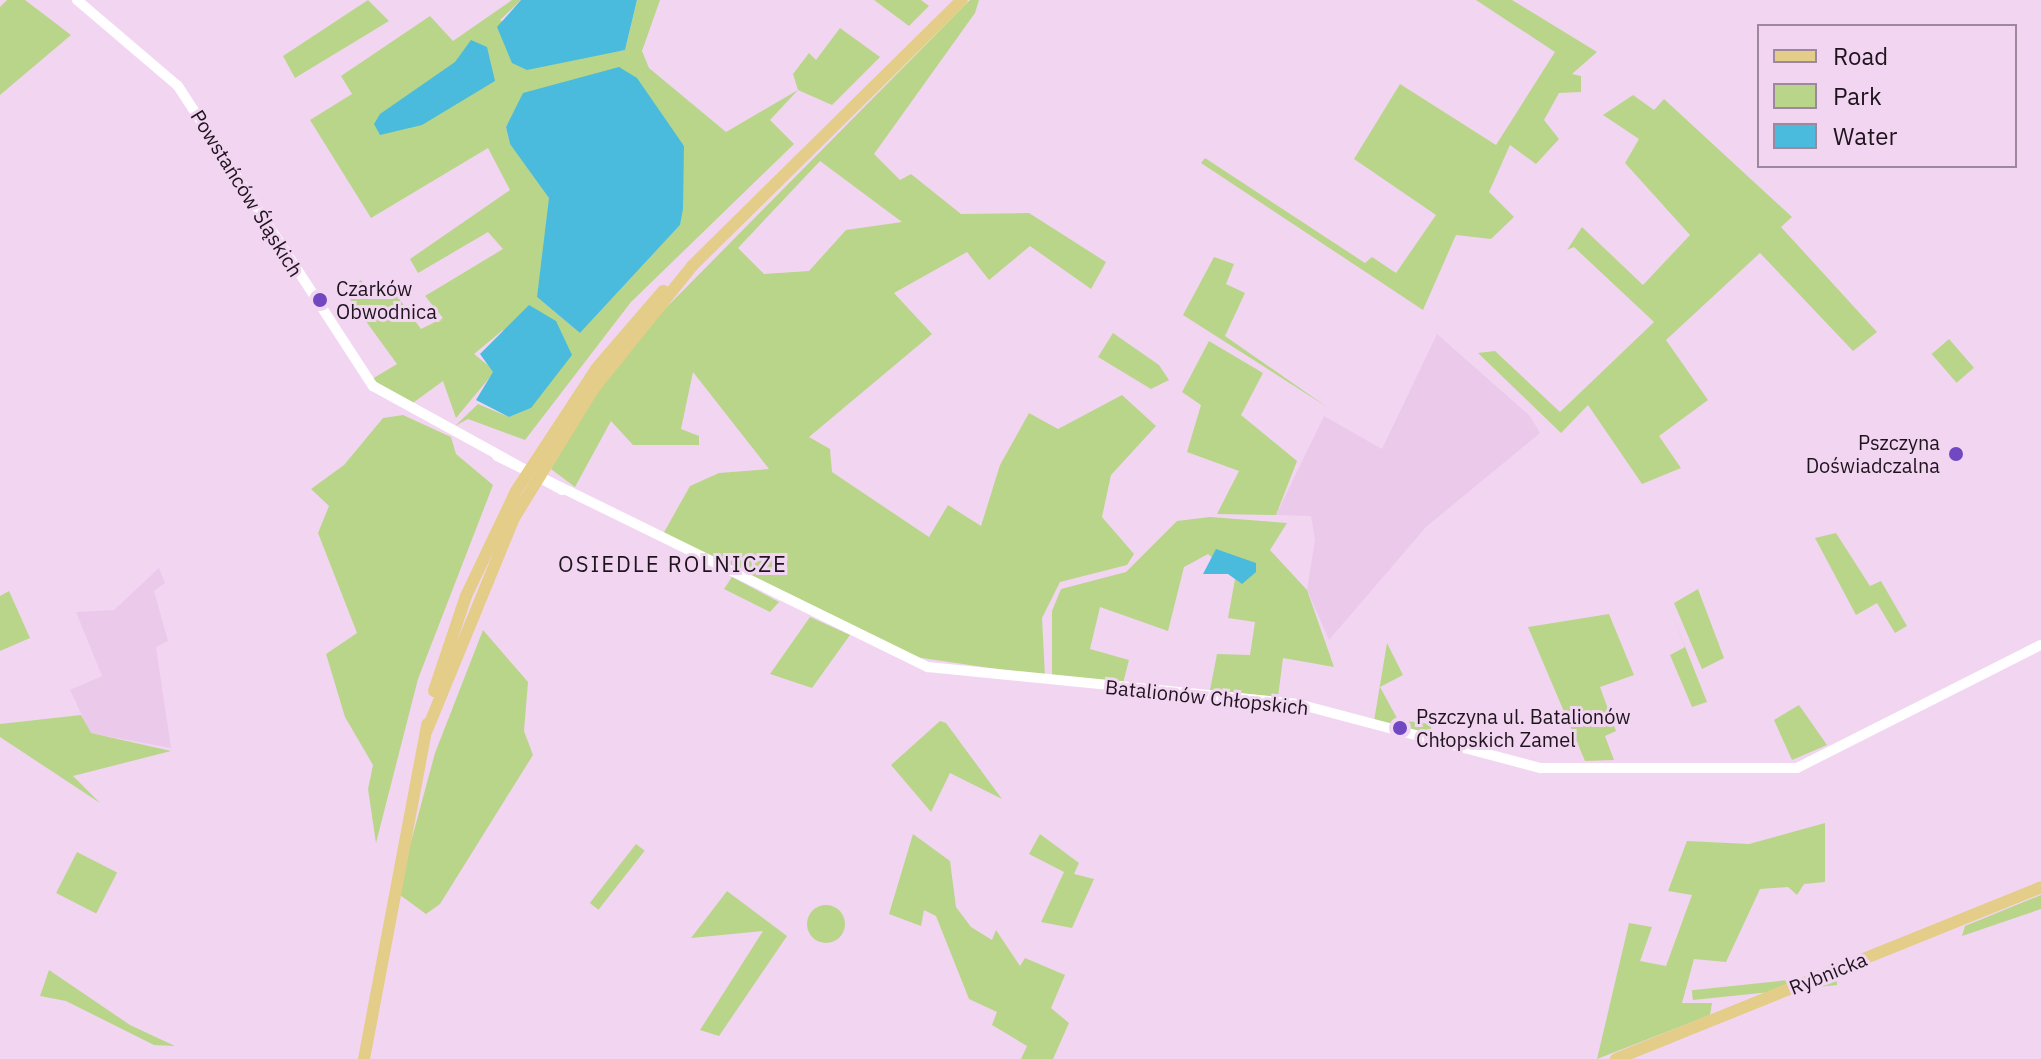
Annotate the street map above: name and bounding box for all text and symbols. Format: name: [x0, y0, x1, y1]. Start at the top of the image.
legend: [1757, 24, 2017, 168]
text: Road: [1833, 40, 1888, 72]
text: Park: [1833, 80, 1882, 112]
street label: Powstańców Śląskich: [186, 105, 308, 281]
text: Water: [1833, 120, 1897, 152]
place label: Czarków Obwodnica: [336, 276, 437, 323]
marker: Czarków Obwodnica: [311, 291, 329, 309]
place label: Pszczyna Doświadczalna: [1806, 430, 1940, 477]
marker: Pszczyna Doświadczalna: [1947, 445, 1965, 463]
district label: OSIEDLE ROLNICZE: [558, 551, 788, 577]
street label: Batalionów Chłopskich: [1104, 674, 1310, 720]
place label: Pszczyna ul. Batalionów Chłopskich Zamel: [1416, 704, 1631, 751]
marker: Pszczyna ul. Batalionów Chłopskich Zamel: [1391, 719, 1409, 737]
street label: Rybnicka: [1786, 947, 1870, 999]

